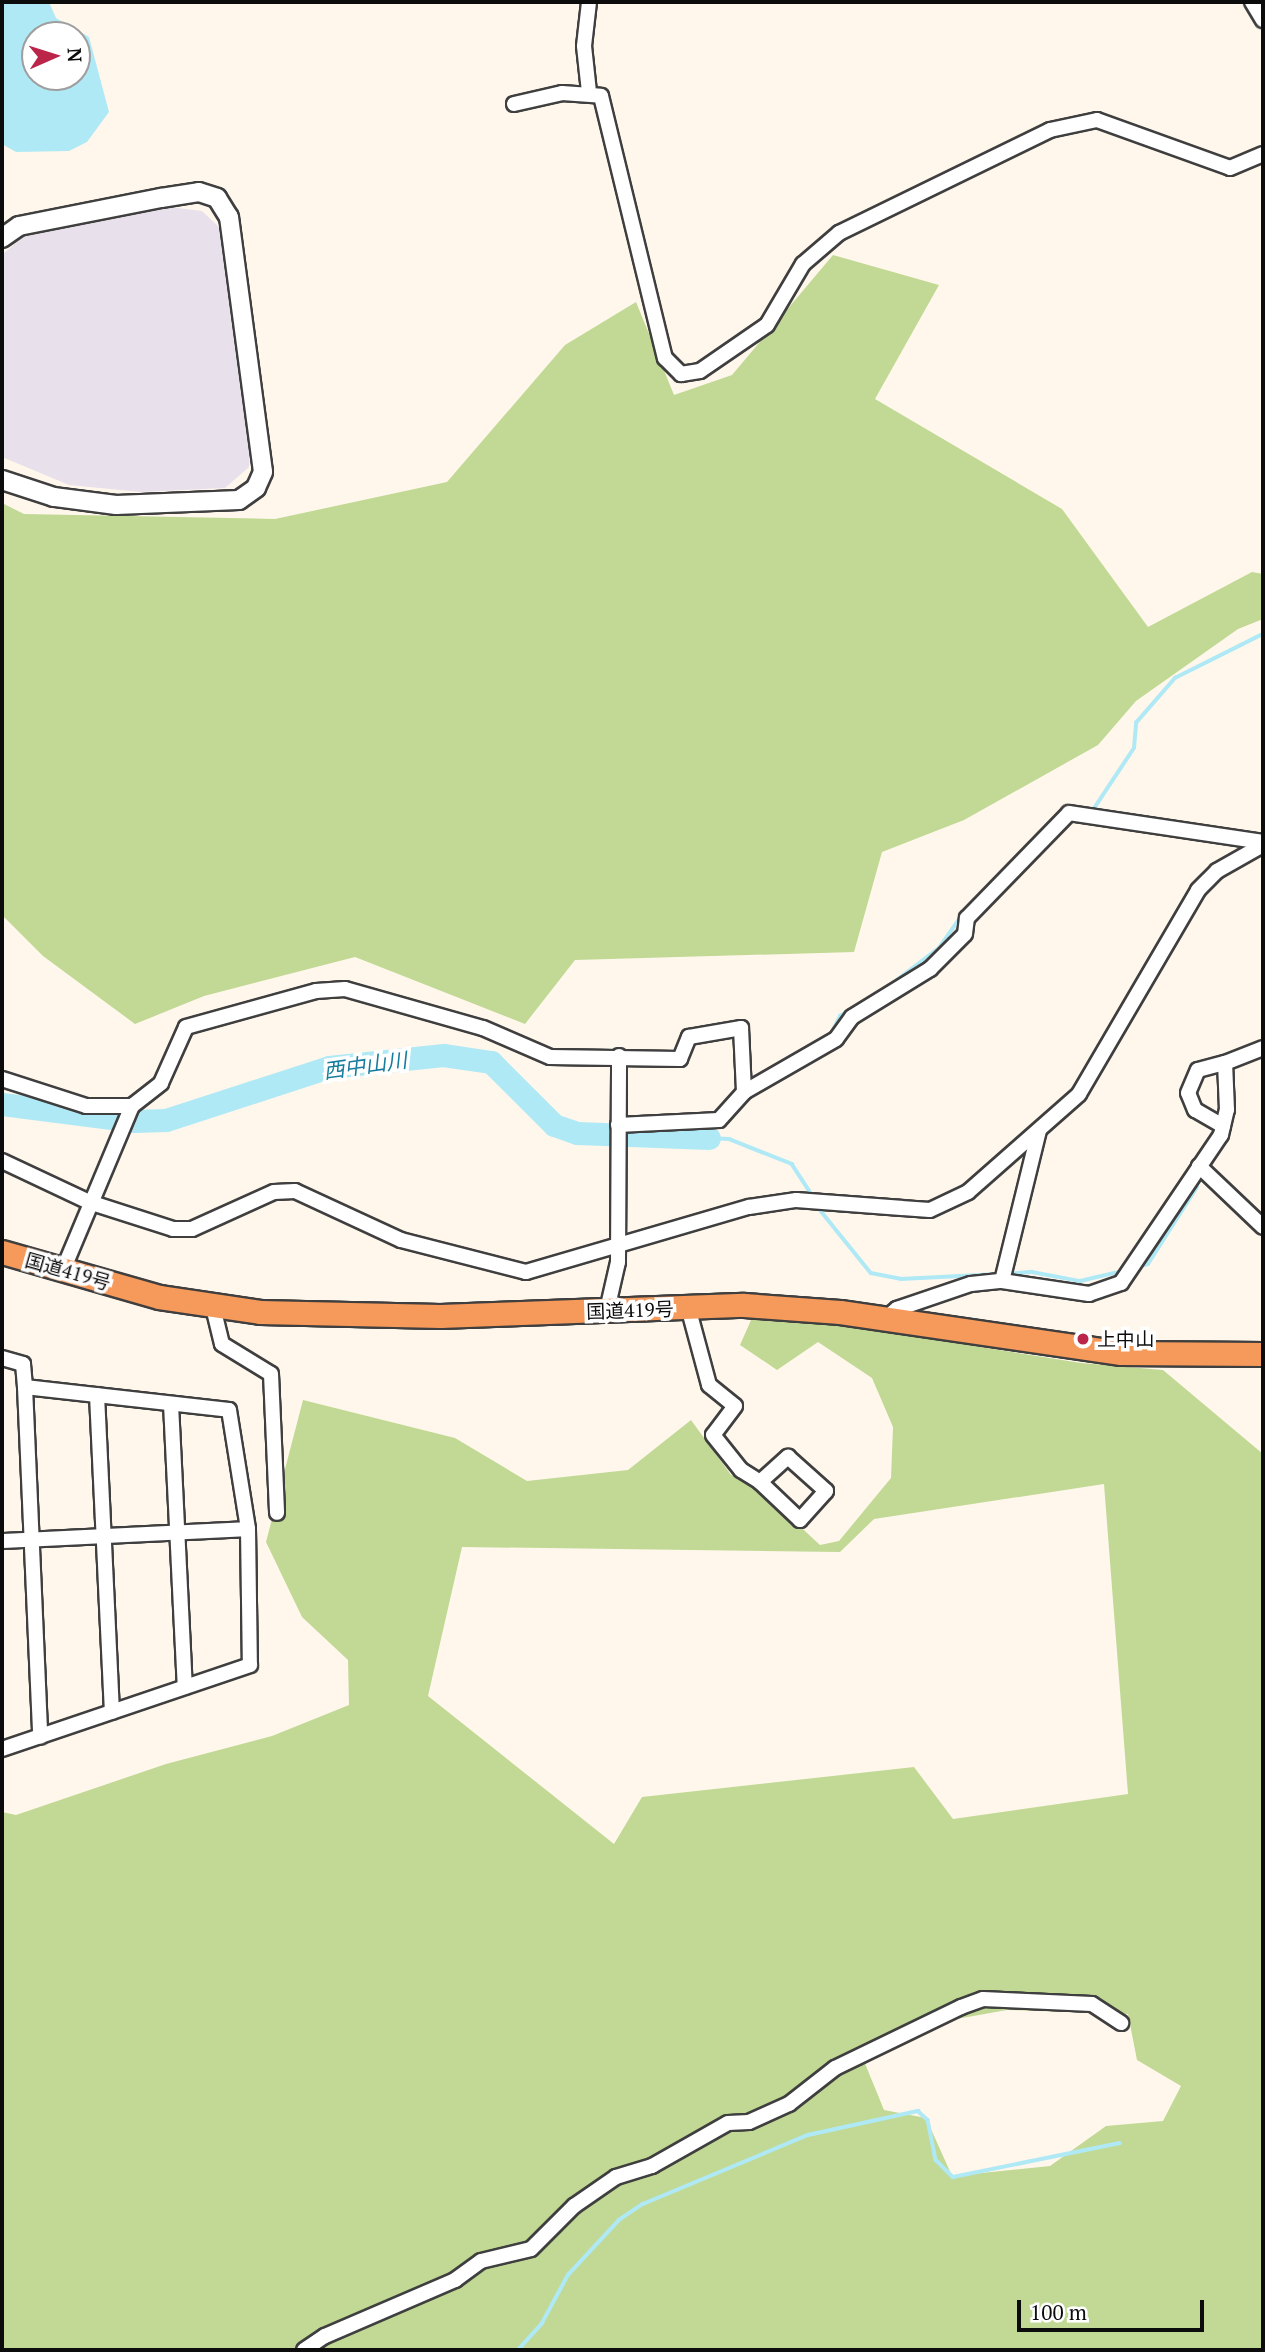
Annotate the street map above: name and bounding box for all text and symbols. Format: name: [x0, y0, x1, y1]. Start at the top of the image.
north arrow: [21, 21, 91, 91]
text: N: [63, 47, 88, 63]
water label: 西中山川: [322, 1047, 408, 1083]
street label: 国道419号: [23, 1248, 113, 1294]
street label: 国道419号: [586, 1297, 674, 1323]
place label: 上中山: [1097, 1328, 1154, 1350]
marker: 上中山: [1075, 1331, 1091, 1347]
scale bar: [1020, 2286, 1207, 2330]
text: 100 m: [1030, 2298, 1087, 2326]

